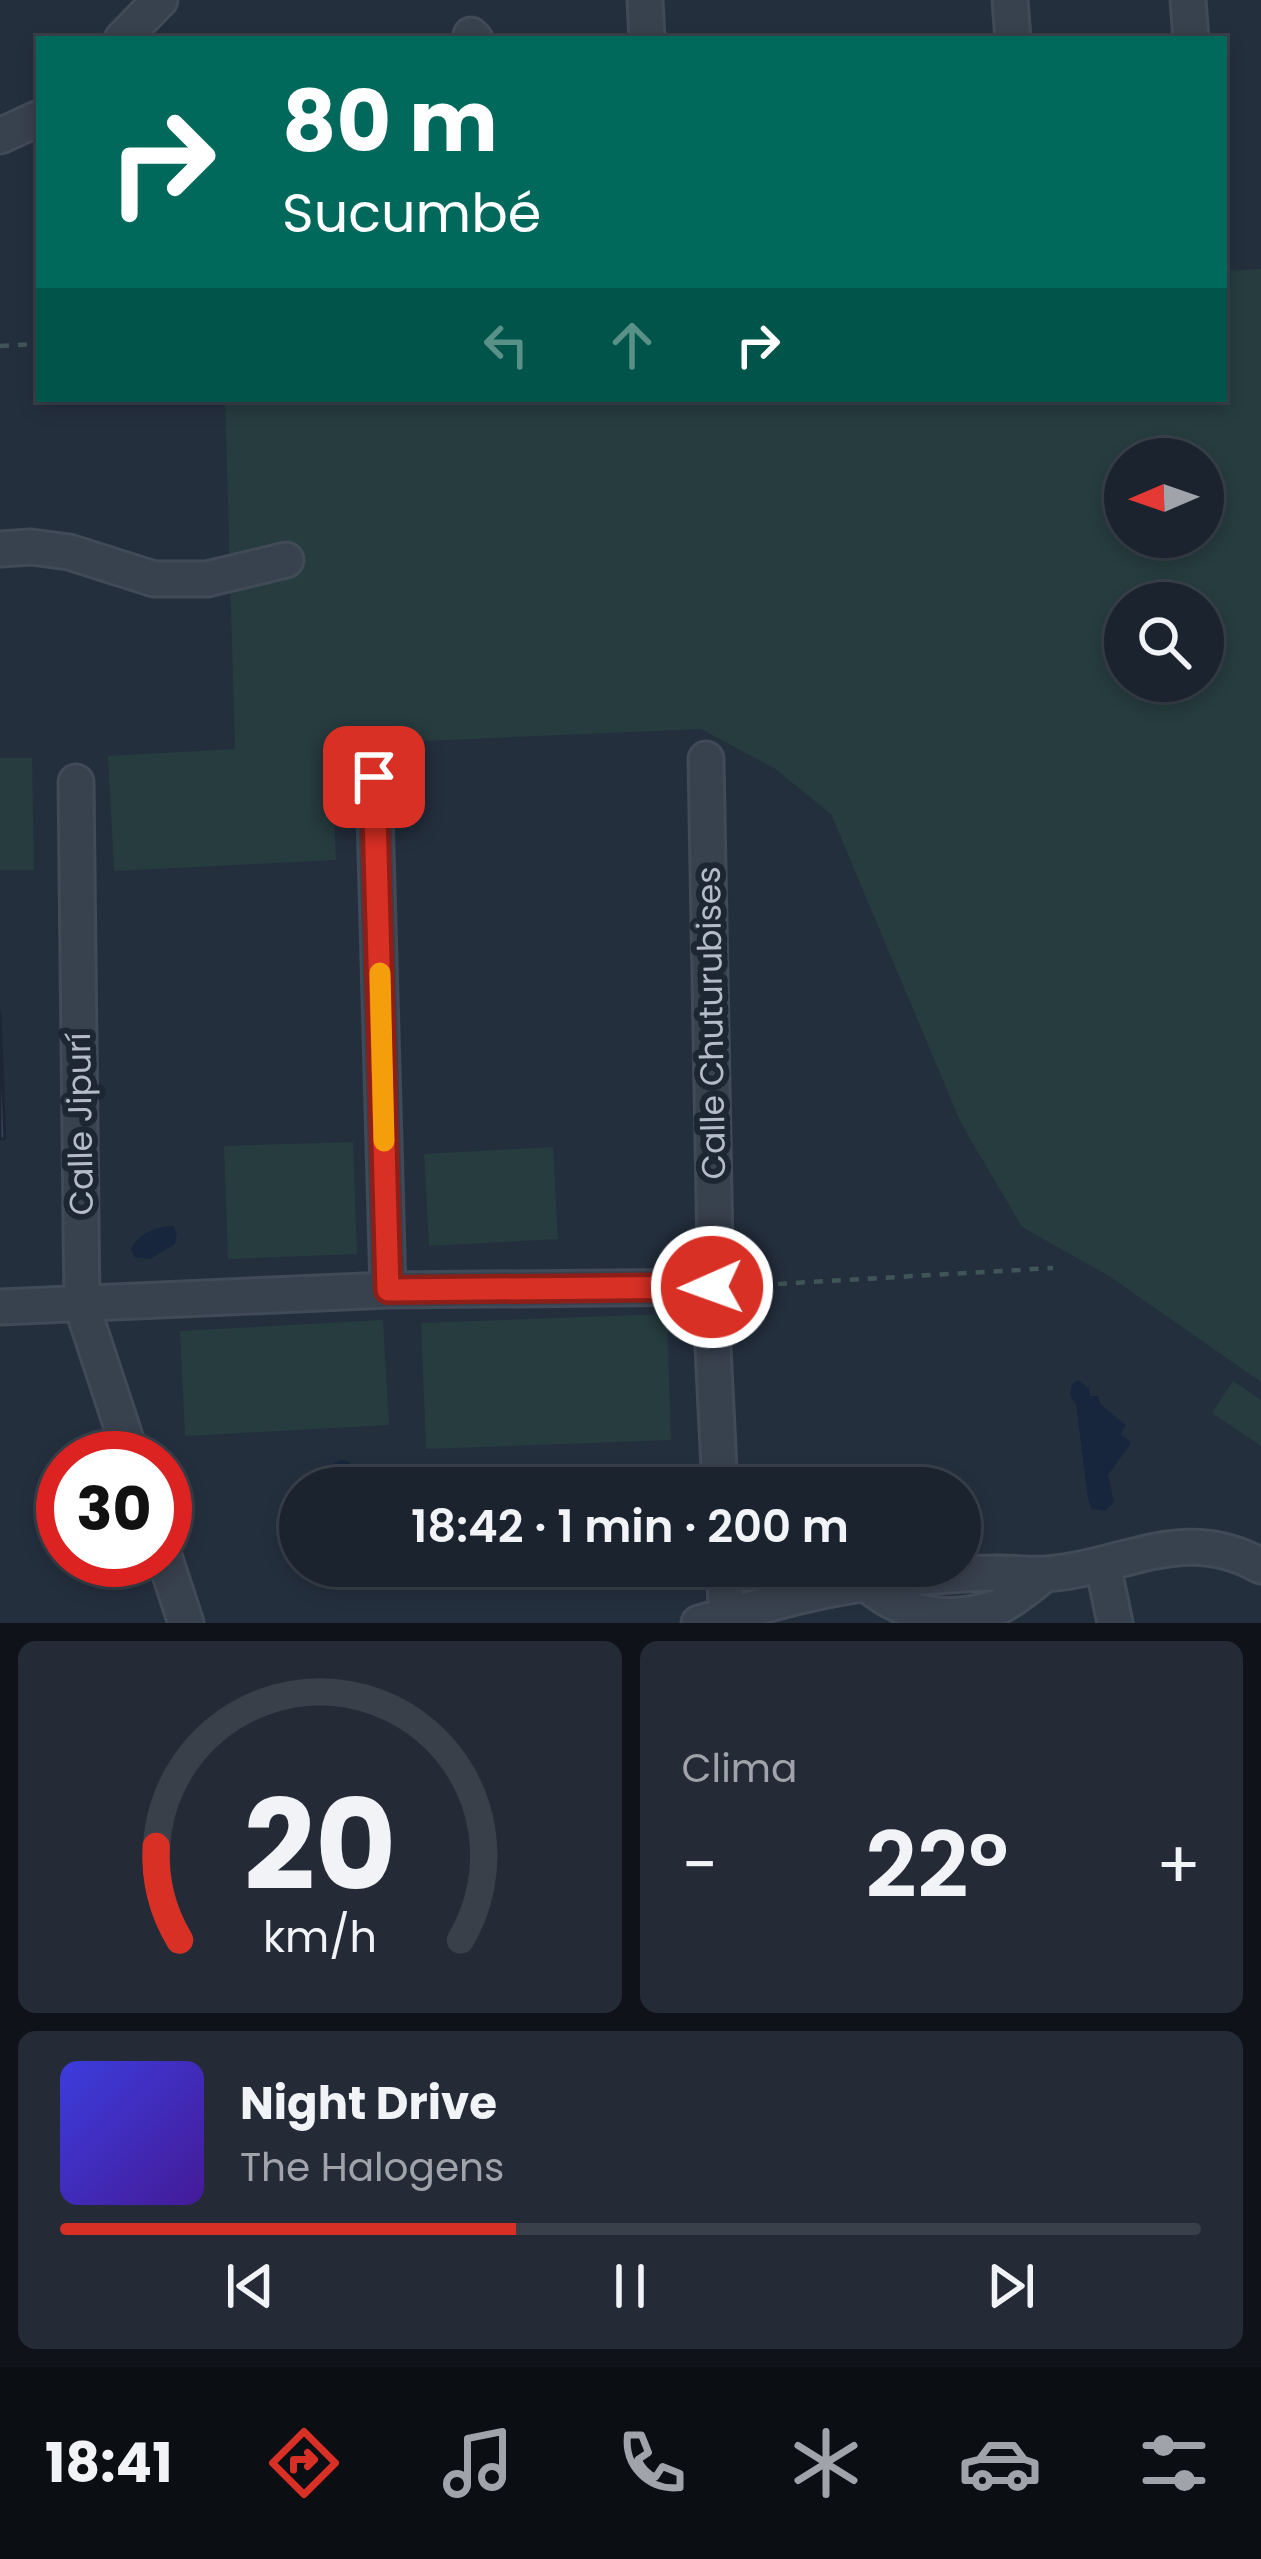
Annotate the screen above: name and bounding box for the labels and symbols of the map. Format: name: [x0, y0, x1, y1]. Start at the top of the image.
north arrow: [1104, 438, 1224, 558]
pin: [323, 726, 425, 828]
street label: Calle Chuturubises: [685, 866, 737, 1180]
street label: Calle Jipurí: [55, 1032, 105, 1216]
position arrow: [649, 1224, 775, 1350]
speed limit sign: 30: [36, 1431, 192, 1587]

